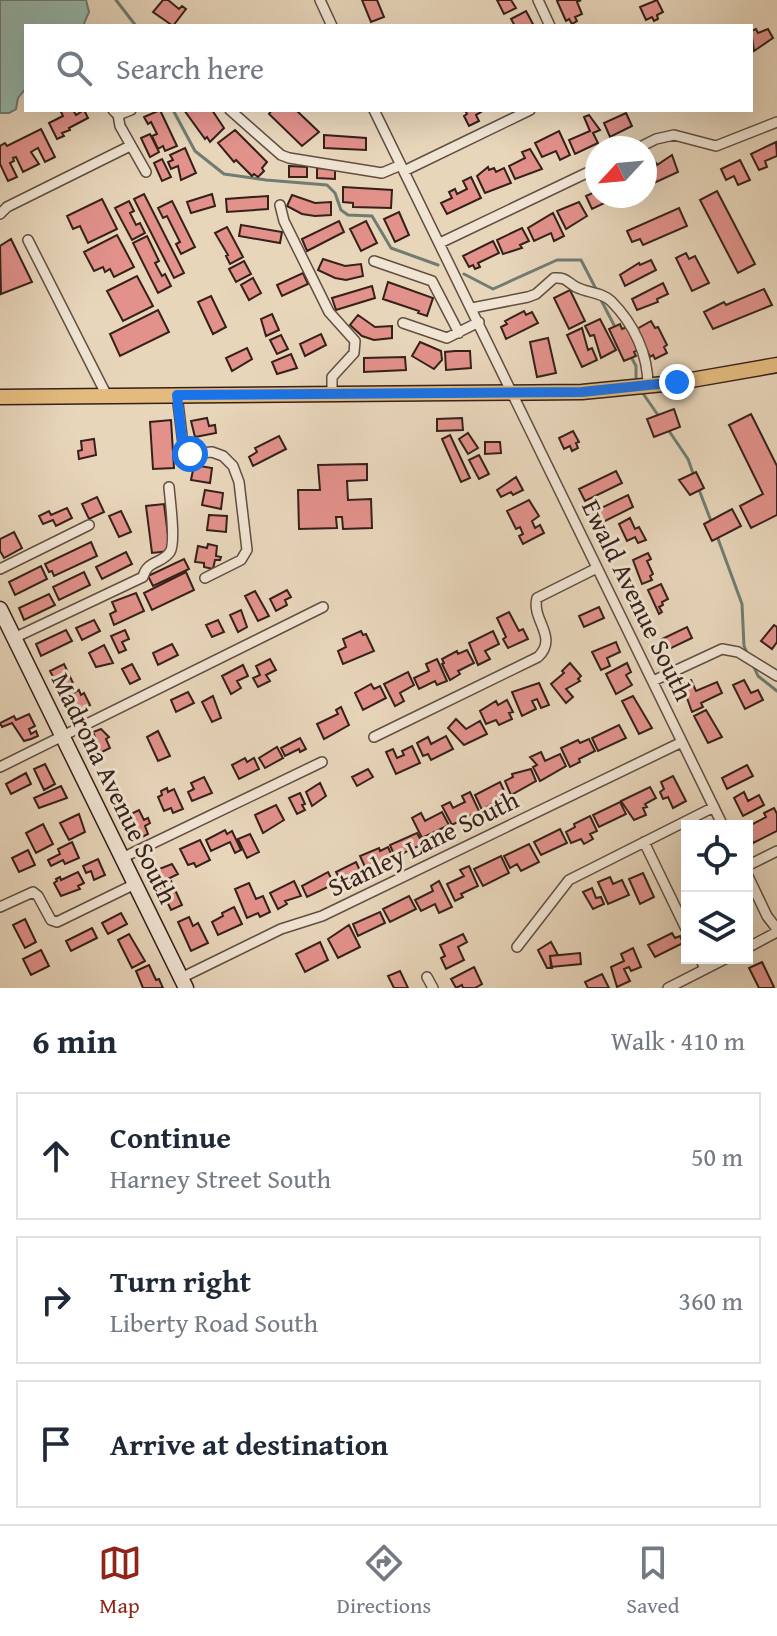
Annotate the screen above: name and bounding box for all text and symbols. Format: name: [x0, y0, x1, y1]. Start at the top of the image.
search box: [24, 24, 753, 112]
icon: search: [52, 46, 96, 90]
text: Search here: [116, 46, 264, 90]
north arrow: [585, 136, 657, 208]
route end: [659, 364, 695, 400]
route start: [172, 436, 208, 472]
street label: Ewald Avenue South: [572, 493, 704, 708]
street label: Madrona Avenue South: [42, 666, 188, 911]
street label: Stanley Lane South: [321, 780, 525, 906]
map controls: [681, 820, 753, 964]
button: locate: [681, 820, 753, 892]
button: layers: [681, 892, 753, 964]
text: 6 min: [32, 1016, 117, 1065]
text: Walk · 410 m: [611, 1021, 745, 1060]
text: Continue: [110, 1115, 231, 1159]
icon: ahead: [34, 1134, 78, 1178]
text: 50 m: [691, 1137, 743, 1176]
text: Harney Street South: [110, 1159, 331, 1198]
text: Turn right: [110, 1259, 251, 1303]
icon: right: [34, 1278, 78, 1322]
text: 360 m: [678, 1281, 743, 1320]
text: Liberty Road South: [110, 1303, 318, 1342]
icon: arrive: [34, 1422, 78, 1466]
text: Arrive at destination: [110, 1422, 388, 1466]
tab: Map: [98, 1541, 142, 1621]
tab: Directions: [337, 1541, 431, 1621]
tab: Saved: [626, 1541, 679, 1621]

